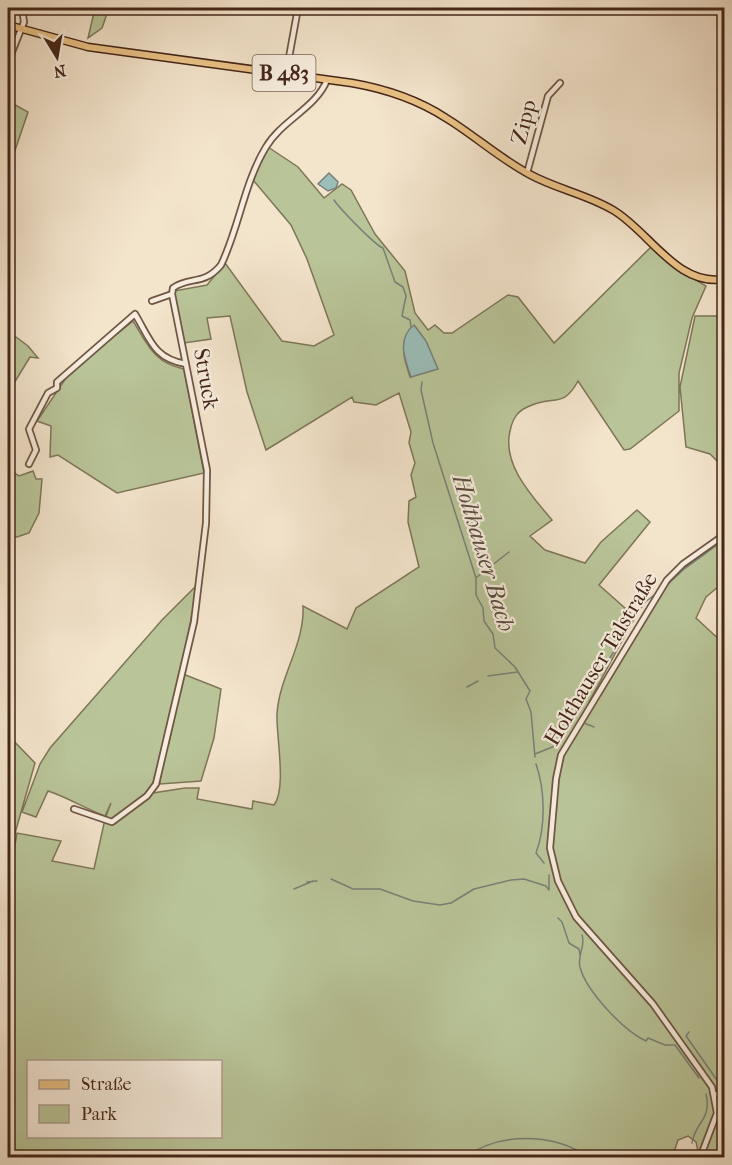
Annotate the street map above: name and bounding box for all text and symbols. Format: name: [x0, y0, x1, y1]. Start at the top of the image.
north arrow: [27, 27, 87, 87]
road number: B 483: [252, 55, 316, 91]
text: N: [51, 61, 68, 82]
street label: Zipp: [506, 97, 542, 147]
street label: Struck: [188, 346, 224, 412]
water label: Holthauser Bach: [447, 470, 521, 635]
street label: Holthauser Talstraße: [539, 568, 663, 750]
legend: [27, 1060, 222, 1138]
text: Straße: [81, 1074, 132, 1095]
text: Park: [81, 1104, 118, 1125]

